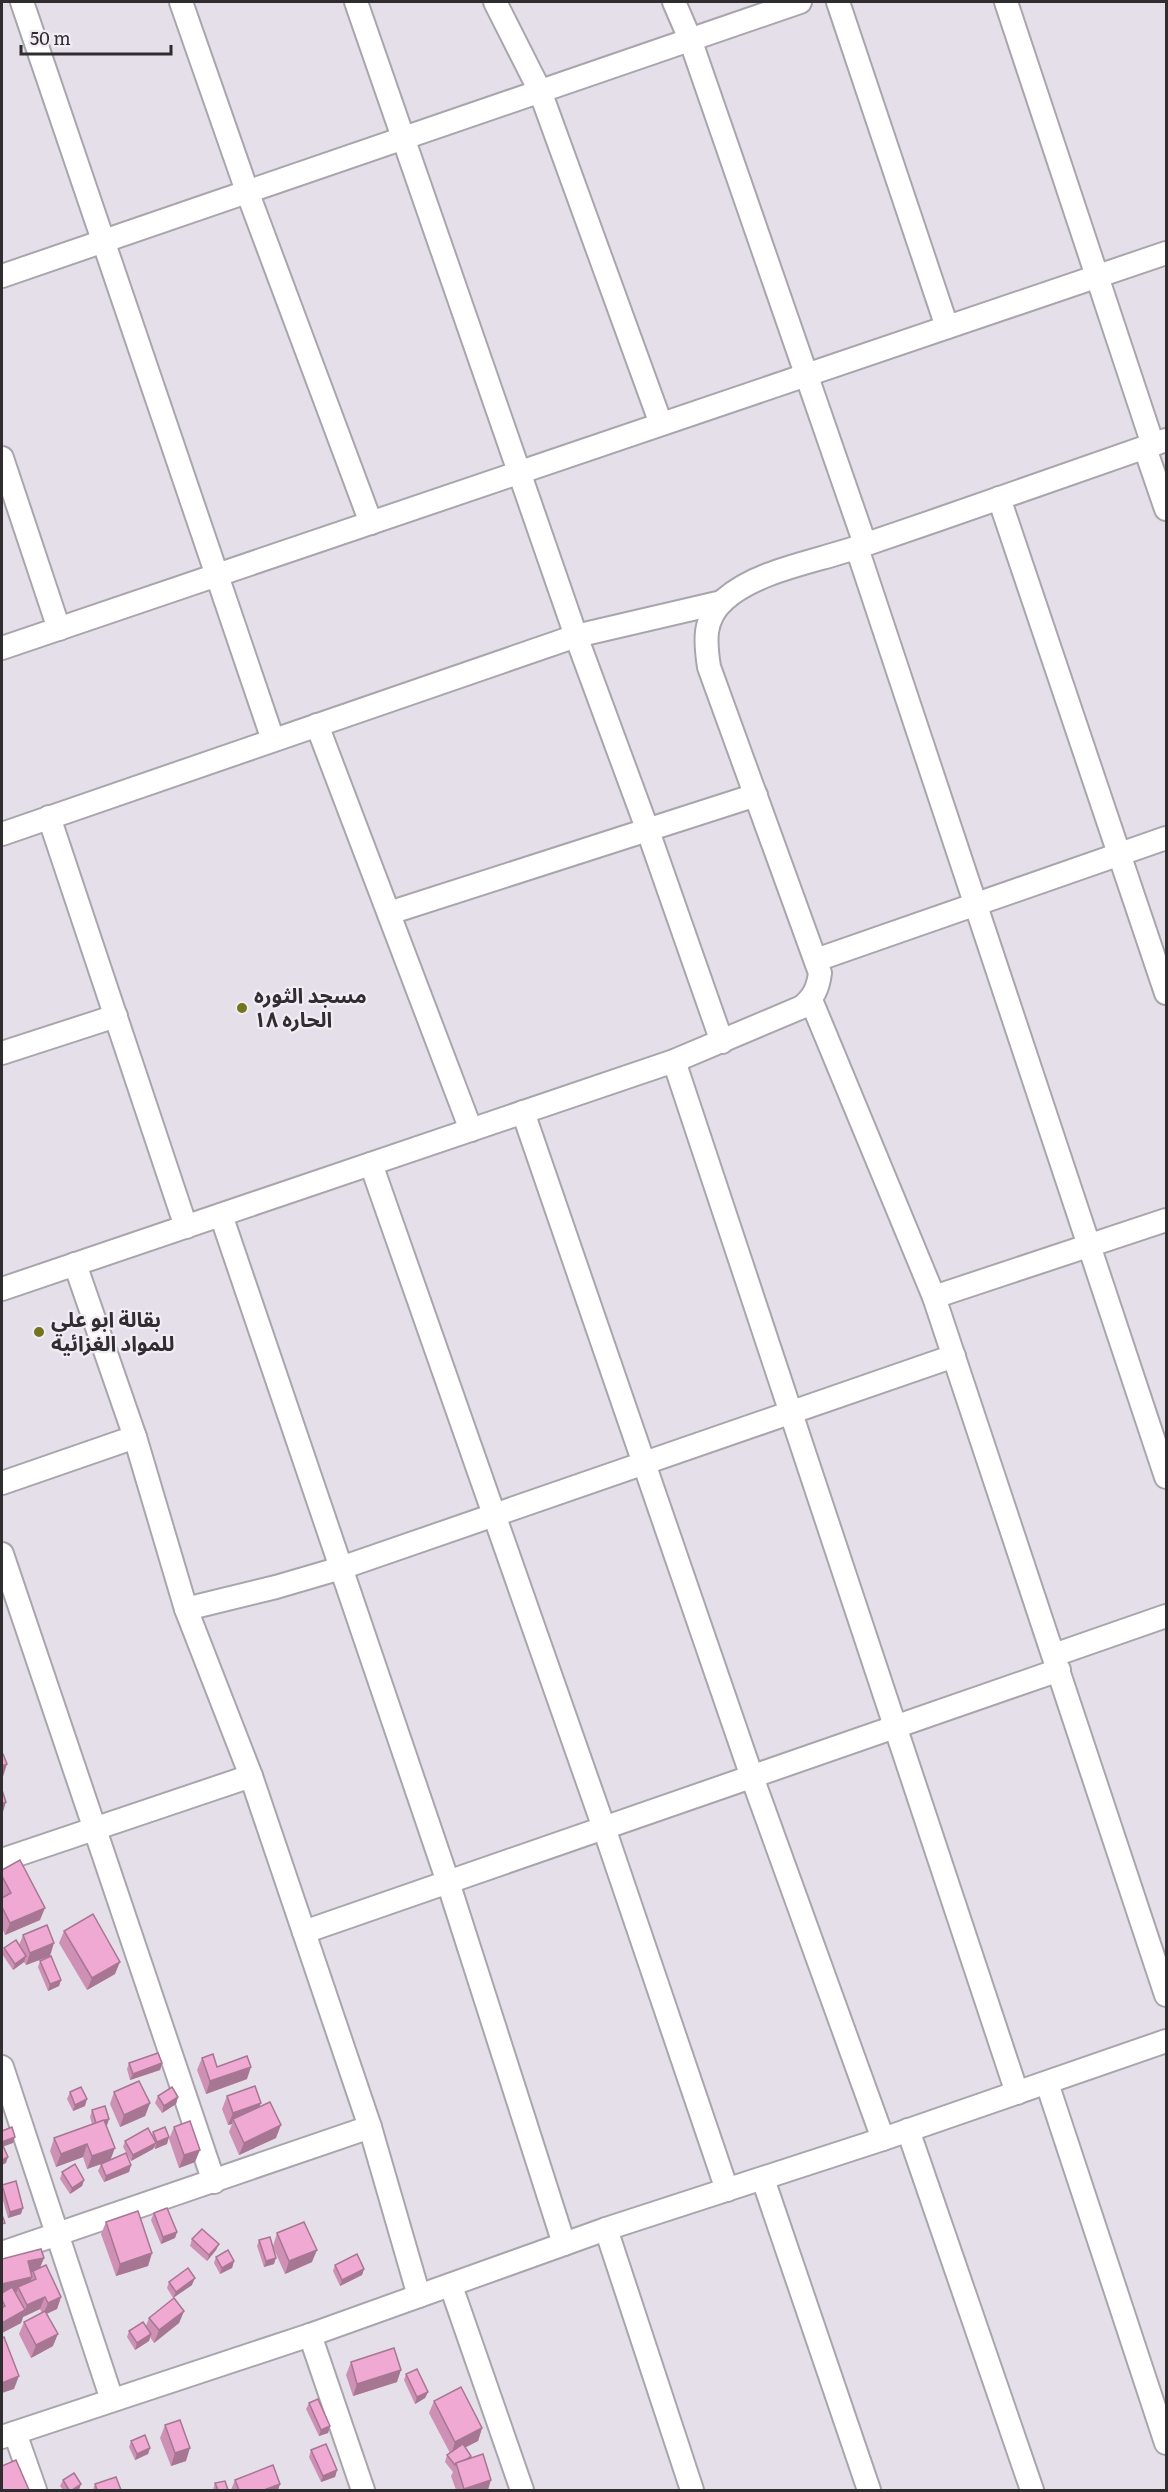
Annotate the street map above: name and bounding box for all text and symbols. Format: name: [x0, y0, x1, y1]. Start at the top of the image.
scale bar: [21, 18, 171, 56]
text: 50 m: [30, 24, 71, 51]
place label: مسجد الثوره الحاره ١٨: [254, 978, 367, 1033]
marker: مسجد الثوره الحاره ١٨: [235, 1001, 249, 1015]
place label: بقالة ابو علي للمواد الغزائيه: [51, 1302, 175, 1357]
marker: بقالة ابو علي للمواد الغزائيه: [32, 1325, 46, 1339]

